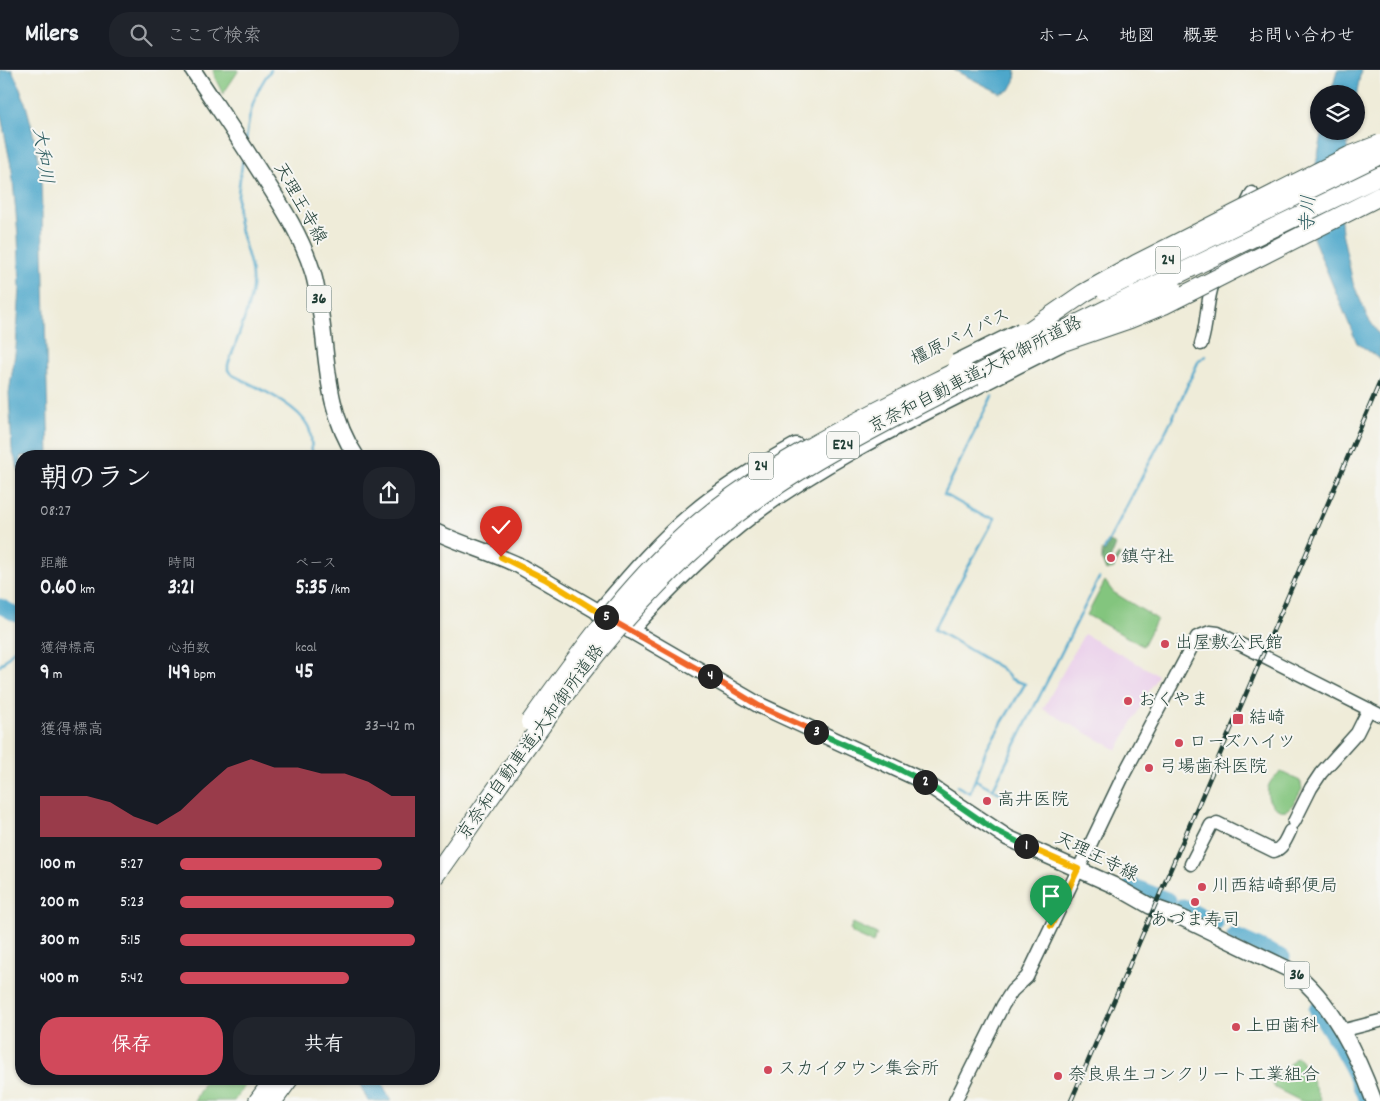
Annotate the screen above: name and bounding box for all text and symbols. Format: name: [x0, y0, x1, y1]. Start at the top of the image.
search box: [109, 12, 459, 57]
text: Milers: [25, 18, 79, 52]
icon: search: [127, 21, 155, 49]
text: ここで検索: [167, 24, 262, 51]
text: ホーム: [1038, 25, 1091, 50]
text: 地図: [1119, 25, 1155, 50]
text: 概要: [1183, 25, 1219, 50]
text: お問い合わせ: [1247, 25, 1355, 50]
map controls: [1310, 85, 1365, 140]
button: layers: [1310, 85, 1365, 140]
water label: 大和川: [24, 126, 58, 186]
street label: 天理王寺線: [266, 159, 332, 249]
water label: 寺川: [1296, 194, 1324, 234]
road number: 24: [1156, 246, 1180, 274]
road number: 36: [306, 285, 332, 312]
street label: 橿原バイパス: [907, 303, 1015, 373]
street label: 京奈和自動車道;大和御所道路: [865, 311, 1087, 441]
road number: E24: [827, 432, 859, 458]
road number: 24: [748, 452, 774, 480]
text: 朝のラン: [40, 461, 152, 501]
button: share: [363, 467, 415, 519]
text: 08:27: [40, 500, 71, 523]
pin: [480, 506, 522, 557]
icon: check: [487, 513, 515, 541]
place label: 鎮守社: [1121, 546, 1175, 571]
marker: 鎮守社: [1105, 552, 1117, 564]
text: 距離: [40, 554, 68, 574]
text: 時間: [168, 554, 196, 574]
text: ペース: [295, 554, 337, 574]
text: 0.60: [40, 574, 77, 604]
text: 3:21: [168, 574, 194, 604]
text: 5:35: [295, 574, 328, 604]
text: km: [77, 580, 95, 600]
text: /km: [328, 580, 350, 600]
pin: 5: [594, 604, 618, 630]
text: 5: [603, 607, 610, 627]
place label: 出屋敷公民館: [1175, 632, 1283, 657]
text: kcal: [295, 638, 317, 658]
marker: 出屋敷公民館: [1159, 638, 1171, 650]
text: 獲得標高: [40, 639, 96, 659]
text: 心拍数: [168, 639, 210, 659]
street label: 京奈和自動車道;大和御所道路: [452, 640, 612, 846]
text: 45: [295, 658, 314, 688]
text: 9: [40, 659, 50, 689]
text: 149: [168, 659, 191, 689]
pin: 4: [698, 664, 722, 688]
text: m: [50, 665, 62, 685]
text: bpm: [191, 665, 216, 685]
text: 4: [708, 666, 713, 686]
place label: おくやま: [1138, 689, 1209, 714]
marker: おくやま: [1122, 695, 1134, 707]
place label: 結崎: [1249, 707, 1285, 732]
marker: 結崎: [1231, 712, 1245, 726]
text: 33–42 m: [365, 715, 415, 738]
text: 獲得標高: [40, 719, 104, 742]
pin: 3: [804, 720, 828, 744]
text: 3: [813, 722, 820, 742]
place label: ローズハイツ: [1189, 731, 1296, 756]
marker: ローズハイツ: [1173, 737, 1185, 749]
place label: 弓場歯科医院: [1159, 756, 1267, 781]
marker: 弓場歯科医院: [1143, 762, 1155, 774]
pin: 2: [912, 770, 938, 794]
text: 2: [922, 772, 929, 792]
place label: 高井医院: [997, 789, 1069, 814]
marker: 高井医院: [981, 795, 993, 807]
street label: 天理王寺線: [1050, 827, 1142, 889]
pin: 1: [1014, 834, 1038, 858]
text: 1: [1025, 836, 1028, 856]
text: 100 m: [40, 853, 76, 876]
text: 5:27: [120, 853, 143, 876]
pin: [1030, 875, 1072, 926]
place label: 川西結崎郵便局: [1212, 875, 1338, 900]
marker: 川西結崎郵便局: [1196, 881, 1208, 893]
icon: arrive: [1037, 882, 1065, 910]
text: 200 m: [40, 891, 79, 914]
text: 5:23: [120, 891, 144, 914]
marker: あづま寿司: [1189, 896, 1201, 908]
place label: あづま寿司: [1150, 909, 1240, 934]
text: 300 m: [40, 929, 79, 952]
text: 5:15: [120, 929, 141, 952]
road number: 36: [1284, 962, 1310, 988]
text: 400 m: [40, 967, 79, 990]
text: 5:42: [120, 967, 144, 990]
place label: 上田歯科: [1246, 1015, 1318, 1040]
button: 保存: [40, 1017, 223, 1075]
button: 共有: [233, 1017, 415, 1075]
marker: 上田歯科: [1230, 1021, 1242, 1033]
place label: スカイタウン集会所: [778, 1058, 939, 1083]
marker: スカイタウン集会所: [762, 1064, 774, 1076]
place label: 奈良県生コンクリート工業組合: [1068, 1064, 1320, 1089]
marker: 奈良県生コンクリート工業組合: [1052, 1070, 1064, 1082]

